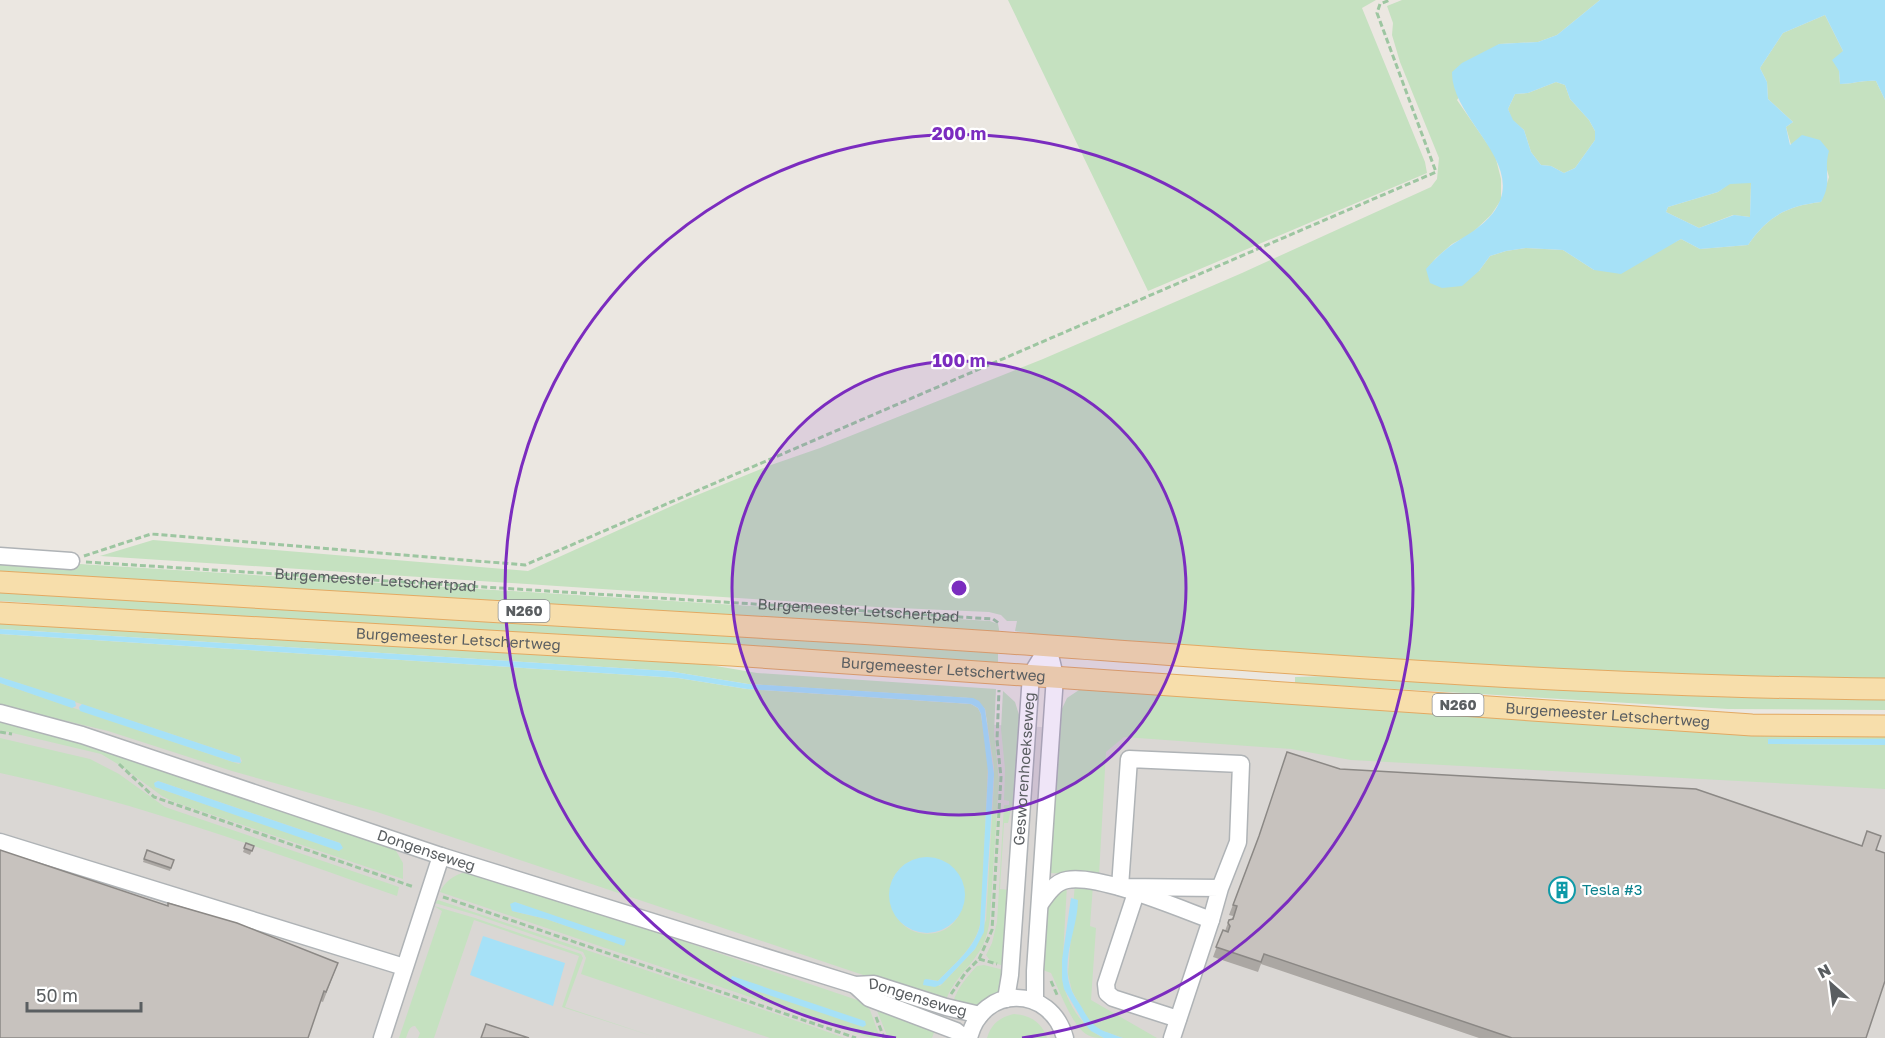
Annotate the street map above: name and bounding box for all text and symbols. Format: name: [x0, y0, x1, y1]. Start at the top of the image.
text: 200 m: [932, 122, 986, 144]
text: 100 m: [933, 349, 985, 371]
street label: Burgemeester Letschertpad: [274, 564, 477, 595]
centre of rings: [949, 578, 969, 598]
street label: Burgemeester Letschertpad: [757, 594, 960, 625]
road number: N260: [498, 600, 550, 622]
street label: Burgemeester Letschertweg: [355, 623, 561, 653]
street label: Burgemeester Letschertweg: [840, 653, 1046, 685]
street label: Gesworenhoekseweg: [1009, 691, 1038, 846]
road number: N260: [1432, 694, 1484, 716]
street label: Burgemeester Letschertweg: [1505, 698, 1711, 730]
street label: Dongenseweg: [375, 825, 478, 874]
building icon: Tesla #3: [1547, 875, 1577, 905]
place label: Tesla #3: [1582, 880, 1643, 898]
north arrow: [1801, 954, 1861, 1014]
text: N: [1814, 959, 1834, 982]
street label: Dongenseweg: [868, 974, 969, 1020]
scale bar: [27, 975, 141, 1013]
text: 50 m: [36, 984, 78, 1006]

